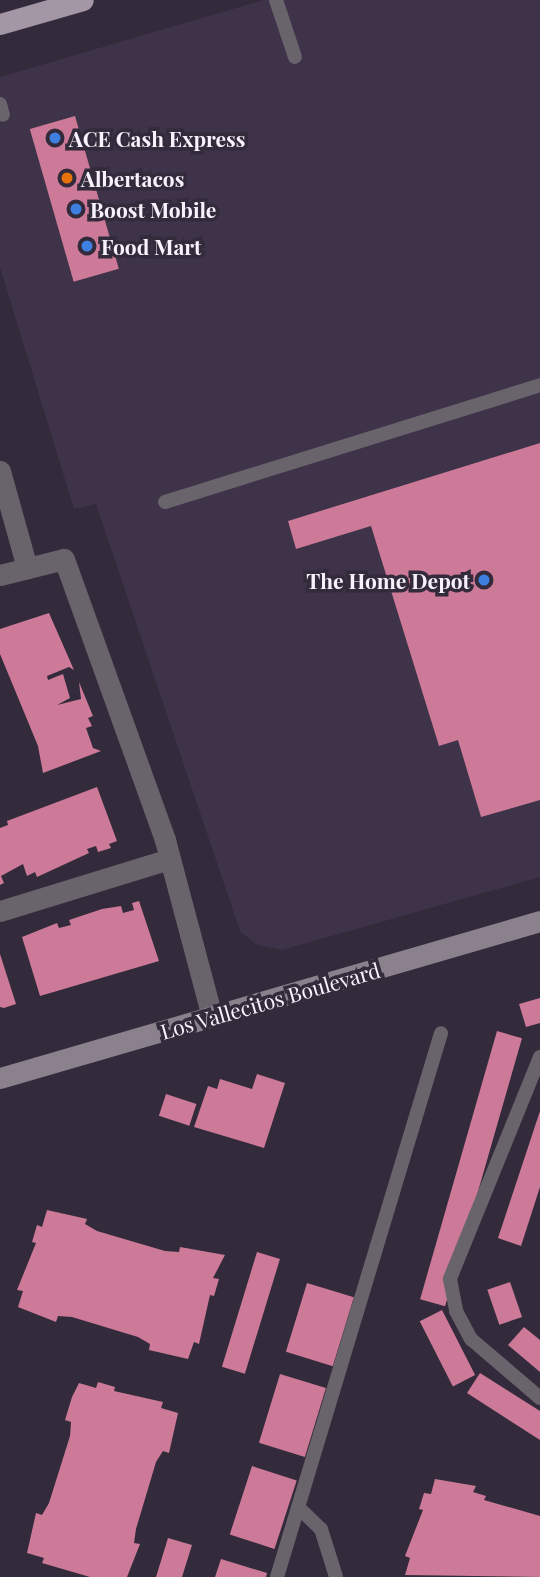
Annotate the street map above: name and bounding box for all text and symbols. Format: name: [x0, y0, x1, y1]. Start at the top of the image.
place label: ACE Cash Express: [69, 125, 246, 151]
marker: ACE Cash Express: [47, 130, 63, 146]
place label: Albertacos: [81, 165, 184, 191]
marker: Albertacos: [59, 170, 75, 186]
place label: Boost Mobile: [90, 196, 217, 222]
marker: Boost Mobile: [68, 201, 84, 217]
place label: Food Mart: [101, 233, 202, 259]
marker: Food Mart: [79, 238, 95, 254]
place label: The Home Depot: [306, 567, 470, 593]
marker: The Home Depot: [476, 572, 492, 588]
street label: Los Vallecitos Boulevard: [157, 956, 383, 1044]

